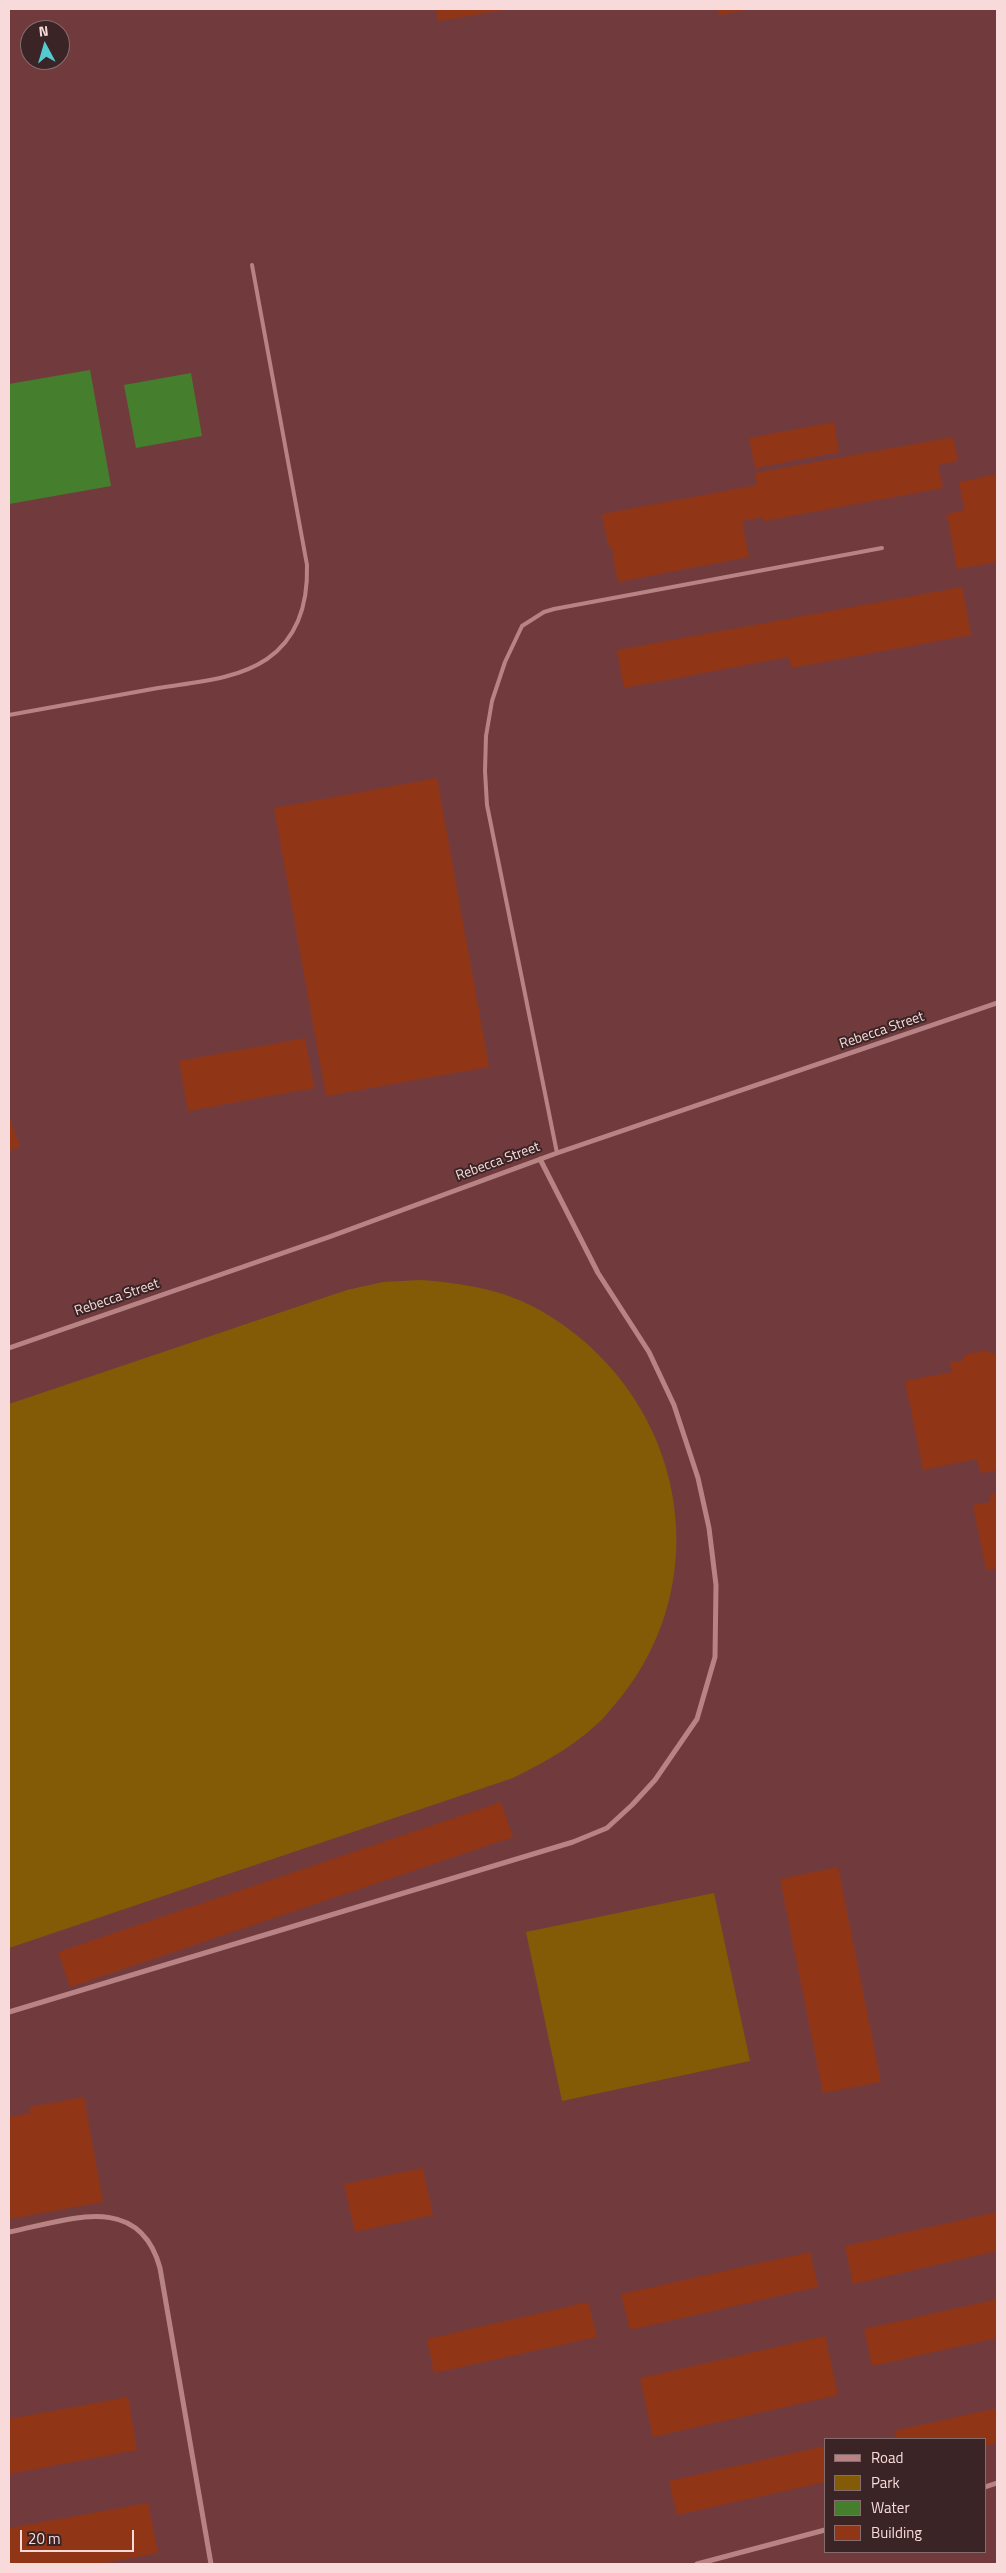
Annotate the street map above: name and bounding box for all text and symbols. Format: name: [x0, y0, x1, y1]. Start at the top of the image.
north arrow: [20, 20, 70, 70]
text: N: [38, 20, 49, 42]
street label: Rebecca Street: [838, 1009, 926, 1053]
street label: Rebecca Street: [454, 1139, 542, 1185]
street label: Rebecca Street: [73, 1276, 161, 1320]
legend: [824, 2438, 986, 2553]
text: Road: [871, 2446, 903, 2469]
text: Park: [871, 2471, 900, 2494]
text: Water: [871, 2496, 910, 2519]
scale bar: [22, 2520, 136, 2552]
text: Building: [871, 2521, 922, 2544]
text: 20 m: [28, 2527, 61, 2550]

